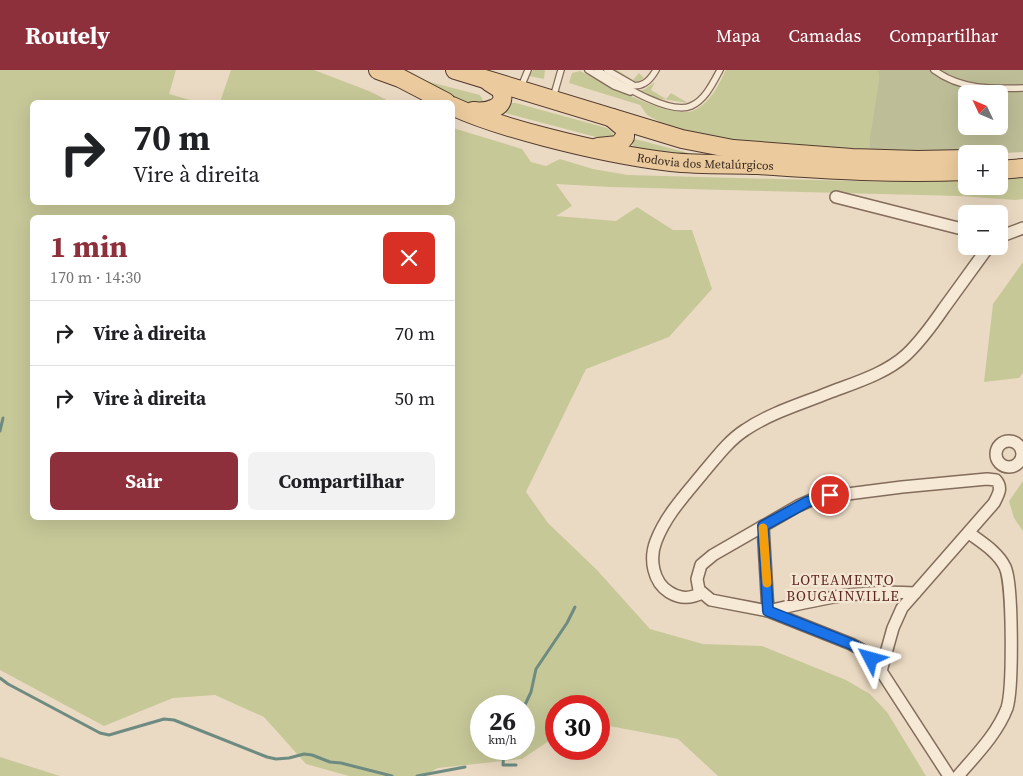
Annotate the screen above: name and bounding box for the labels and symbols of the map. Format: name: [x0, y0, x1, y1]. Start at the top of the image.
north arrow: [958, 85, 1008, 135]
street label: Rodovia dos Metalúrgicos: [636, 149, 774, 174]
pin: [809, 474, 851, 516]
district label: LOTEAMENTO BOUGAINVILLE: [786, 570, 900, 606]
position arrow: [844, 632, 896, 684]
speed limit sign: 30: [545, 695, 610, 760]

